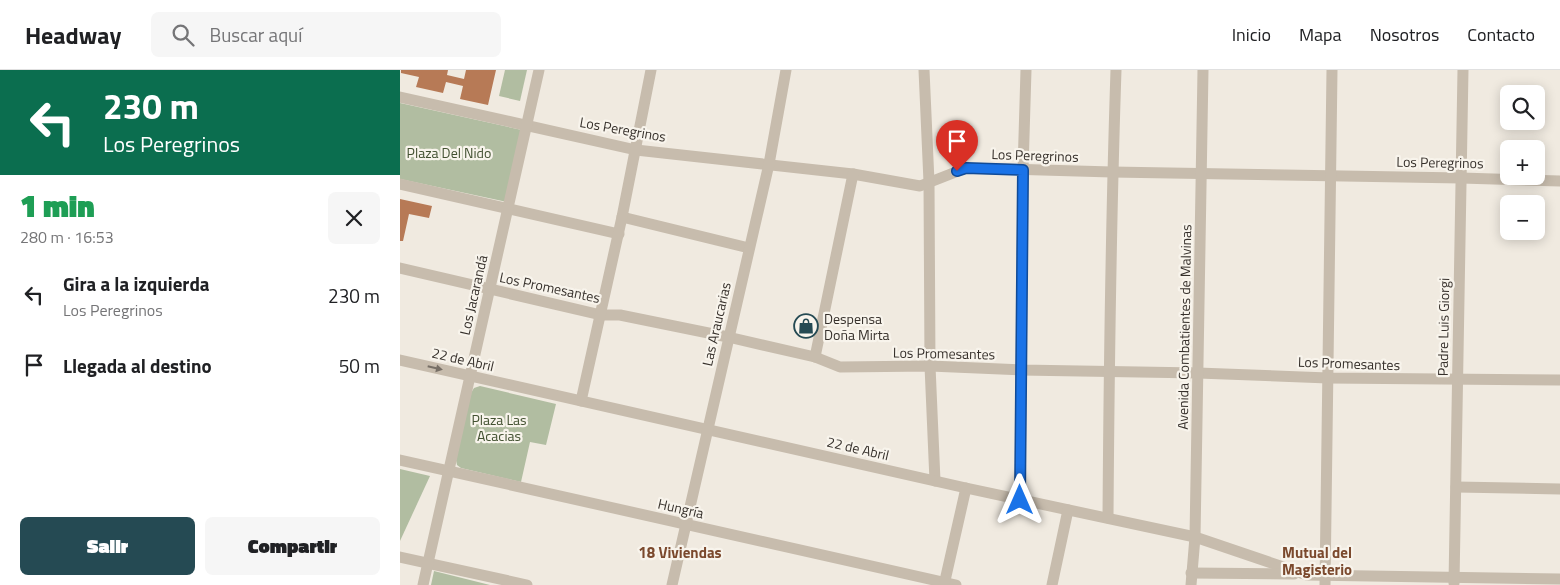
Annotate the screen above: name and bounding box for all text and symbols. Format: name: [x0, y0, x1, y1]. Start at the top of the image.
search box: [151, 12, 501, 57]
text: Headway: [25, 17, 121, 53]
text: Buscar aquí: [209, 20, 302, 49]
icon: search: [169, 21, 197, 49]
text: Inicio: [1232, 21, 1271, 48]
text: Mapa: [1299, 21, 1342, 48]
text: Nosotros: [1370, 21, 1439, 48]
text: Contacto: [1467, 21, 1535, 48]
text: 230 m: [103, 79, 199, 133]
map controls: [1500, 85, 1545, 240]
button: search: [1500, 85, 1545, 130]
icon: left: [20, 90, 85, 155]
street label: Los Peregrinos: [578, 111, 668, 147]
pin: [936, 120, 978, 171]
text: Los Peregrinos: [103, 127, 240, 161]
icon: arrive: [943, 127, 971, 155]
button: +: [1500, 140, 1545, 185]
park label: Plaza Del Nido: [407, 142, 491, 163]
street label: Los Peregrinos: [991, 143, 1079, 167]
street label: Los Peregrinos: [1396, 151, 1484, 173]
text: 1 min: [20, 183, 95, 229]
button: close: [328, 192, 380, 244]
button: −: [1500, 195, 1545, 240]
street label: Avenida Combatientes de Malvinas: [1172, 224, 1196, 430]
text: 280 m · 16:53: [20, 225, 114, 249]
street label: Los Jacarandá: [454, 253, 492, 337]
street label: Los Promesantes: [498, 266, 602, 308]
text: Gira a la izquierda: [63, 269, 210, 298]
street label: Padre Luis Giorgi: [1432, 278, 1454, 376]
street label: Las Araucarias: [696, 280, 736, 368]
icon: left: [20, 281, 48, 309]
text: 230 m: [328, 281, 380, 310]
text: Los Peregrinos: [63, 298, 163, 322]
place label: Despensa Doña Mirta: [824, 308, 890, 345]
shop icon: Despensa Doña Mirta: [793, 313, 819, 339]
street label: 22 de Abril: [430, 342, 496, 376]
street label: Los Promesantes: [893, 342, 995, 364]
icon: arrive: [20, 351, 48, 379]
text: Llegada al destino: [63, 351, 212, 380]
text: 50 m: [339, 351, 380, 380]
street label: Los Promesantes: [1298, 351, 1400, 375]
one-way arrow: [427, 364, 442, 372]
park label: Plaza Las Acacias: [471, 409, 527, 446]
street label: 22 de Abril: [825, 431, 891, 465]
position arrow: [993, 473, 1045, 525]
street label: Hungría: [656, 493, 706, 523]
button: Salir: [20, 517, 195, 575]
button: Compartir: [205, 517, 380, 575]
district label: 18 Viviendas: [638, 541, 722, 564]
district label: Mutual del Magisterio: [1282, 541, 1352, 581]

